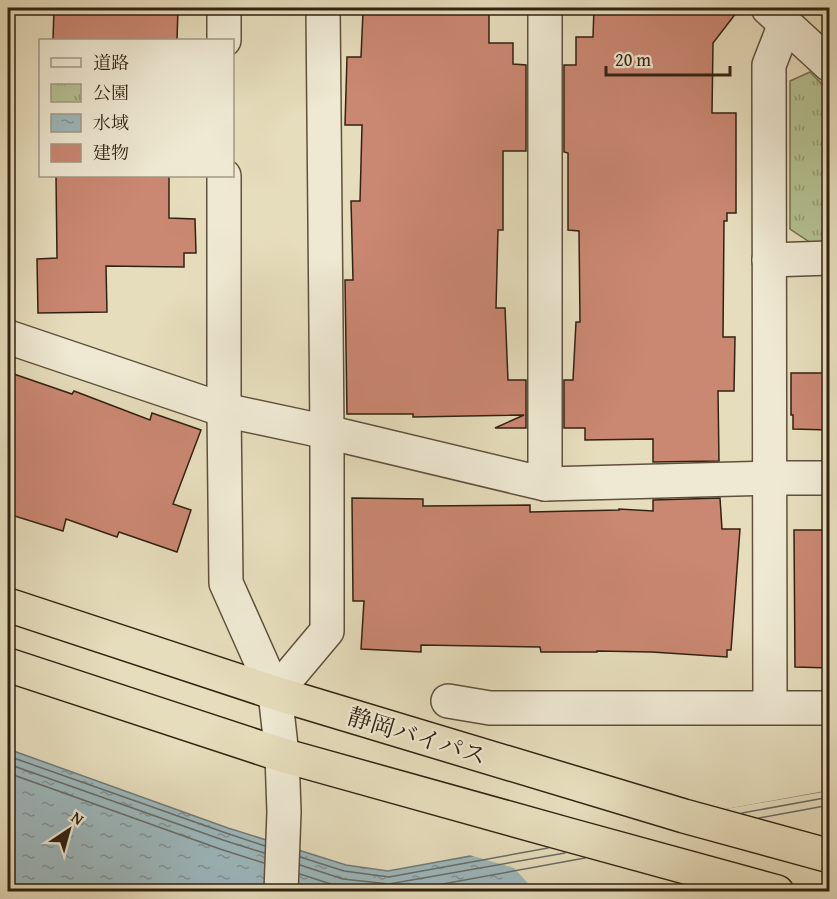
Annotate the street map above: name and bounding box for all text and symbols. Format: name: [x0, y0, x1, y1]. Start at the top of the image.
legend: [39, 39, 234, 177]
scale bar: [606, 39, 730, 77]
text: 20 m: [615, 46, 651, 73]
text: 道路: [93, 49, 129, 76]
text: 公園: [93, 79, 129, 106]
text: 水域: [93, 109, 129, 136]
text: 建物: [93, 139, 129, 166]
street label: 静岡バイパス: [343, 698, 491, 774]
north arrow: [39, 800, 99, 860]
text: N: [66, 805, 89, 831]

